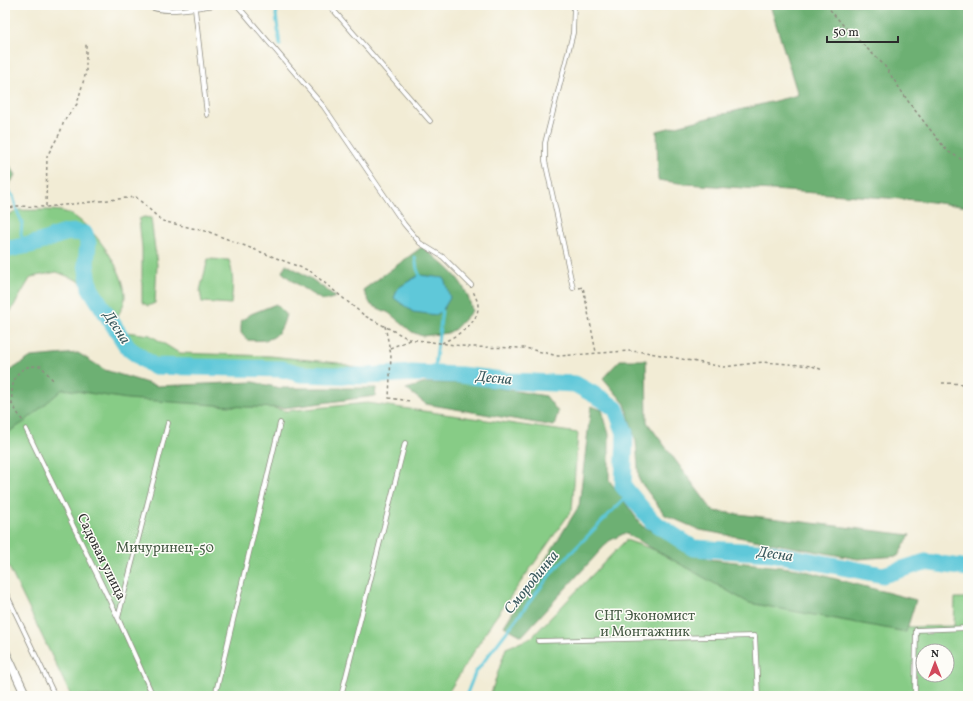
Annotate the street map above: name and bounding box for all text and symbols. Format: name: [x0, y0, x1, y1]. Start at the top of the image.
scale bar: [827, 18, 898, 44]
text: 50 m: [833, 25, 859, 41]
water label: Десна: [97, 306, 135, 349]
water label: Десна: [474, 367, 513, 391]
street label: Садовая улица: [72, 510, 130, 604]
park label: Мичуринец-50: [116, 539, 214, 558]
water label: Десна: [755, 542, 794, 568]
water label: Смородинка: [500, 547, 564, 619]
park label: СНТ Экономист и Монтажник: [595, 607, 695, 642]
north arrow: [915, 643, 955, 683]
text: N: [931, 647, 939, 662]

